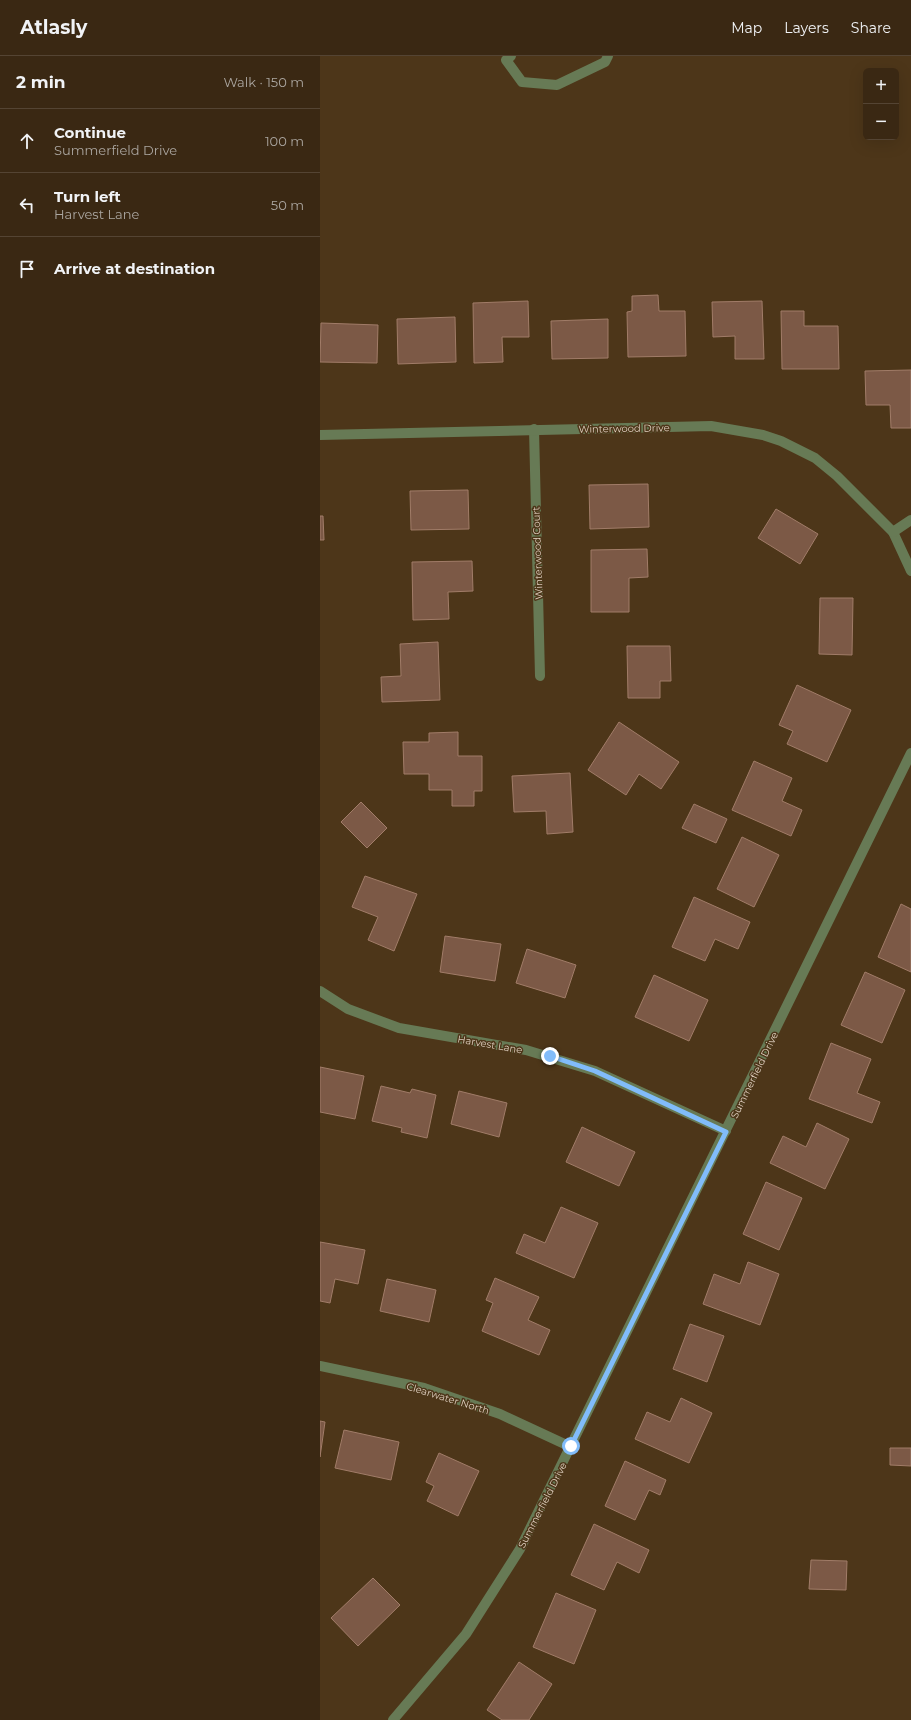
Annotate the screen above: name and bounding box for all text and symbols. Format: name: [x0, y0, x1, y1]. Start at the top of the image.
text: Atlasly: [20, 16, 87, 39]
text: Map: [731, 19, 762, 37]
text: Layers: [784, 19, 829, 37]
text: Share: [851, 19, 891, 37]
map controls: [863, 68, 899, 140]
button: +: [863, 68, 899, 104]
text: 2 min: [16, 72, 66, 92]
text: Walk · 150 m: [223, 74, 304, 90]
button: −: [863, 104, 899, 140]
text: Continue: [54, 123, 126, 142]
icon: ahead: [16, 130, 38, 152]
text: 100 m: [265, 133, 304, 149]
text: Summerfield Drive: [54, 142, 177, 158]
text: Turn left: [54, 187, 121, 206]
icon: left: [16, 194, 38, 216]
text: 50 m: [271, 197, 304, 213]
text: Harvest Lane: [54, 206, 139, 222]
icon: arrive: [16, 258, 38, 280]
text: Arrive at destination: [54, 259, 215, 278]
street label: Winterwood Drive: [578, 421, 670, 436]
street label: Winterwood Court: [529, 506, 546, 600]
street label: Summerfield Drive: [728, 1030, 781, 1121]
street label: Harvest Lane: [456, 1032, 523, 1057]
route end: [541, 1047, 559, 1065]
street label: Clearwater North: [405, 1380, 491, 1417]
route start: [562, 1437, 580, 1455]
street label: Summerfield Drive: [515, 1460, 570, 1550]

